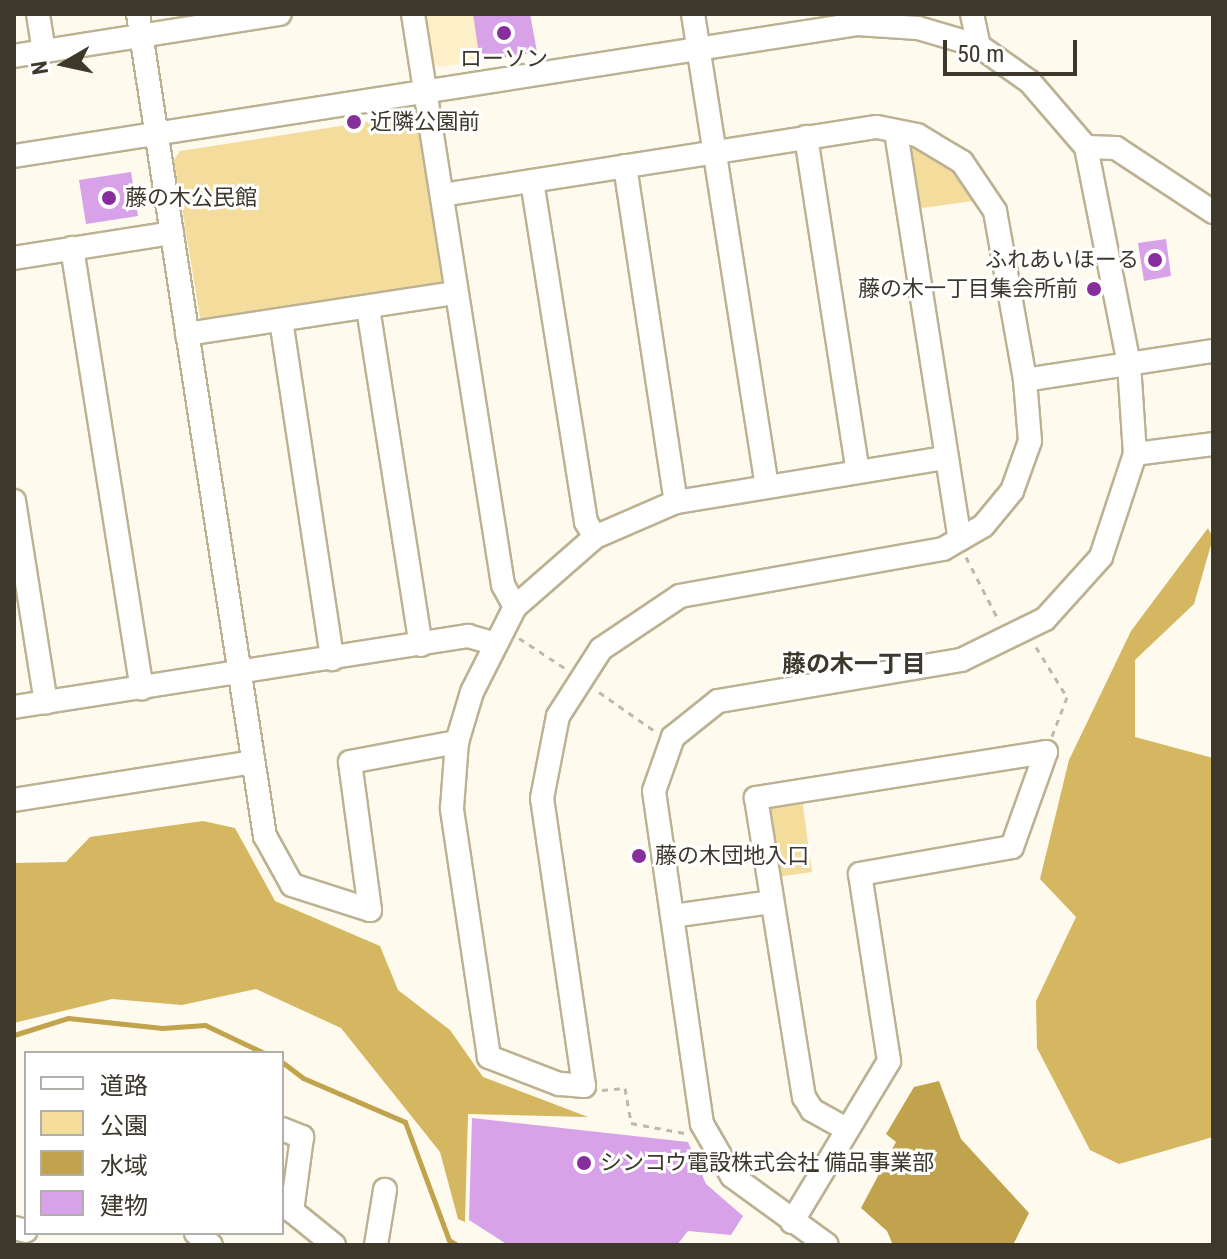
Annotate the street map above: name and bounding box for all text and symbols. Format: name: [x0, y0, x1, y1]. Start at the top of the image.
north arrow: [24, 24, 104, 104]
marker: ローソン: [495, 24, 513, 42]
scale bar: [947, 24, 1081, 74]
text: 50 m: [957, 40, 1004, 68]
place label: ローソン: [460, 46, 548, 72]
text: N: [26, 59, 53, 76]
place label: 近隣公園前: [370, 109, 480, 135]
marker: 近隣公園前: [345, 113, 363, 131]
place label: 藤の木公民館: [125, 185, 257, 211]
marker: 藤の木公民館: [100, 189, 118, 207]
place label: ふれあいほーる: [985, 247, 1139, 273]
marker: ふれあいほーる: [1146, 251, 1164, 269]
place label: 藤の木一丁目集会所前: [858, 276, 1078, 302]
marker: 藤の木一丁目集会所前: [1085, 280, 1103, 298]
district label: 藤の木一丁目: [782, 651, 926, 679]
place label: 藤の木団地入口: [655, 843, 809, 869]
marker: 藤の木団地入口: [630, 847, 648, 865]
legend: [24, 1051, 284, 1235]
text: 道路: [100, 1072, 148, 1100]
text: 公園: [100, 1112, 148, 1140]
place label: シンコウ電設株式会社 備品事業部: [600, 1150, 935, 1176]
text: 水域: [100, 1152, 148, 1180]
marker: シンコウ電設株式会社 備品事業部: [575, 1154, 593, 1172]
text: 建物: [100, 1192, 148, 1220]

